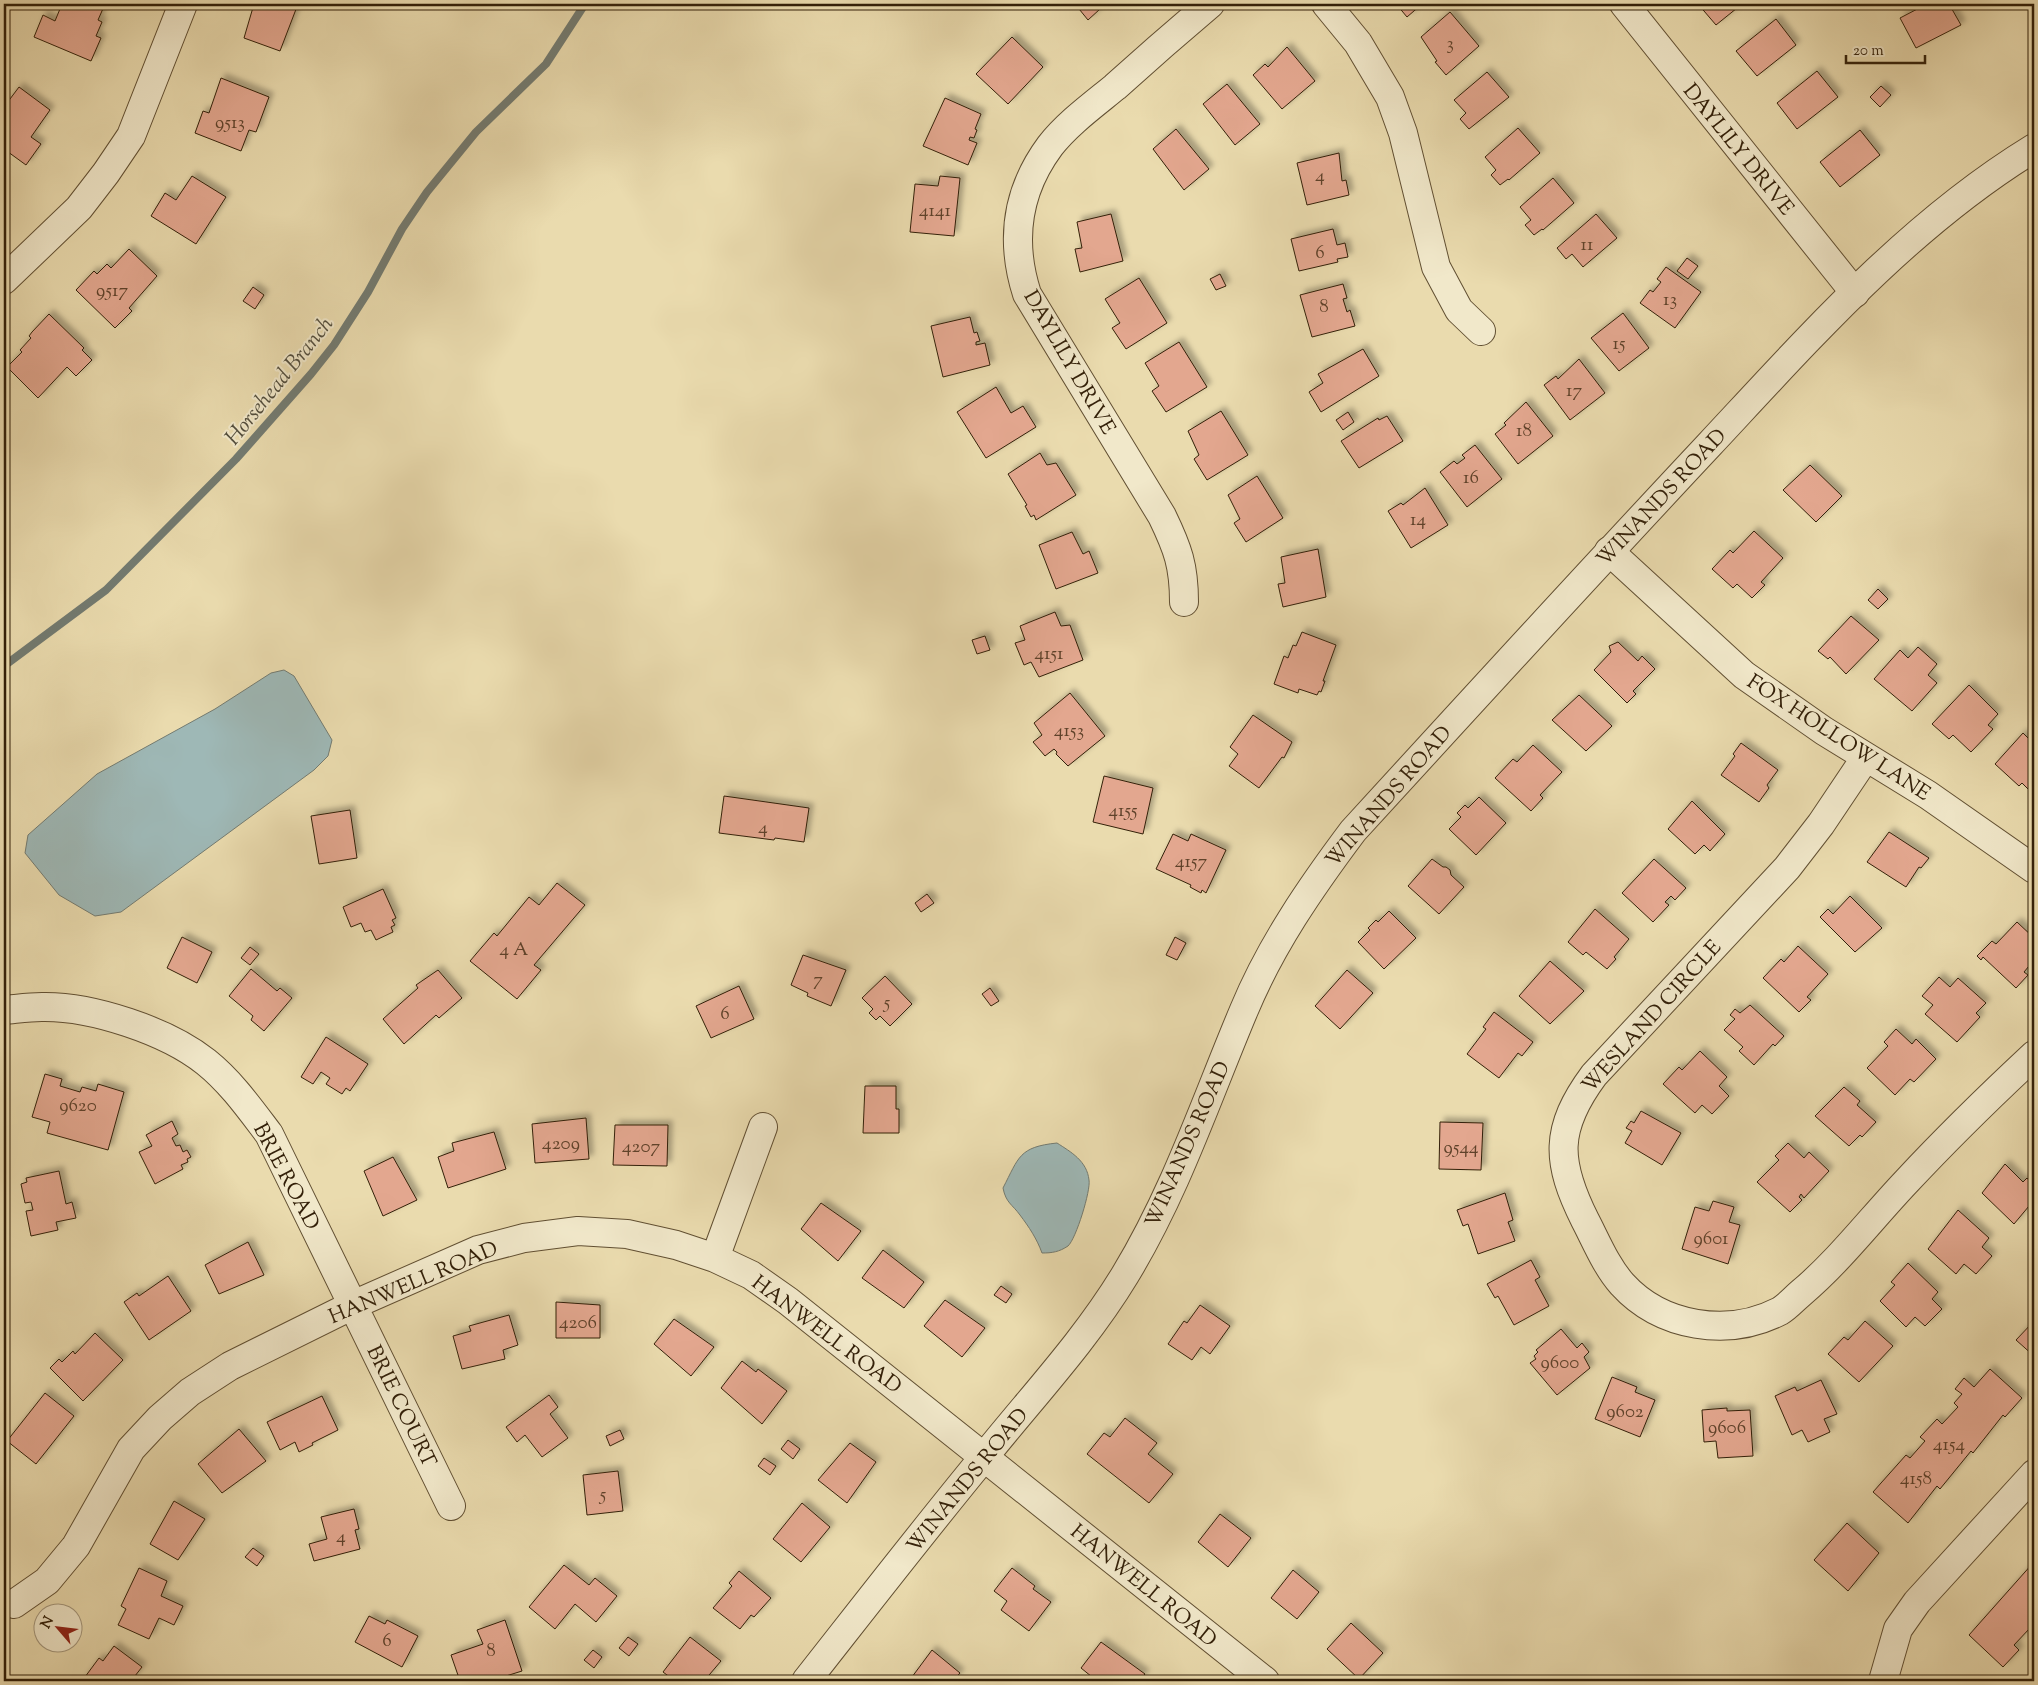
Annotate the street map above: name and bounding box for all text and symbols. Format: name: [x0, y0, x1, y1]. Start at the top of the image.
house number: 3: [1446, 31, 1454, 58]
scale bar: [1846, 32, 1924, 64]
text: 20 m: [1853, 41, 1884, 62]
street label: DAYLILY DRIVE: [1675, 78, 1800, 223]
house number: 9513: [215, 110, 245, 137]
house number: 4: [1315, 163, 1325, 190]
house number: 4141: [919, 198, 952, 225]
house number: 11: [1581, 232, 1594, 259]
house number: 6: [1315, 240, 1325, 267]
house number: 9517: [96, 278, 128, 305]
street label: DAYLILY DRIVE: [1015, 285, 1122, 441]
house number: 13: [1663, 287, 1677, 314]
house number: 8: [1319, 294, 1329, 321]
water label: Horsehead Branch: [218, 310, 343, 453]
house number: 15: [1613, 331, 1626, 358]
house number: 17: [1566, 378, 1582, 405]
house number: 18: [1516, 418, 1532, 445]
street label: WINANDS ROAD: [1590, 423, 1735, 574]
house number: 16: [1463, 465, 1479, 492]
house number: 14: [1410, 507, 1426, 534]
house number: 4151: [1035, 641, 1064, 668]
street label: FOX HOLLOW LANE: [1740, 668, 1936, 810]
house number: 4153: [1054, 718, 1084, 745]
street label: WINANDS ROAD: [1319, 720, 1460, 875]
house number: 4155: [1108, 798, 1138, 825]
house number: 4: [758, 815, 768, 842]
house number: 4157: [1175, 849, 1208, 876]
street label: WESLAND CIRCLE: [1576, 934, 1730, 1100]
house number: 4 A: [499, 937, 529, 964]
house number: 7: [813, 967, 823, 994]
house number: 5: [883, 990, 891, 1017]
house number: 6: [720, 1001, 730, 1028]
street label: WINANDS ROAD: [1139, 1057, 1239, 1233]
house number: 9620: [59, 1093, 97, 1120]
street label: BRIE ROAD: [244, 1118, 326, 1236]
house number: 4209: [542, 1131, 580, 1158]
house number: 4207: [622, 1134, 660, 1161]
house number: 9544: [1443, 1135, 1479, 1162]
house number: 9601: [1694, 1226, 1729, 1253]
street label: HANWELL ROAD: [324, 1235, 503, 1333]
street label: HANWELL ROAD: [744, 1269, 907, 1402]
house number: 4206: [559, 1310, 597, 1337]
street label: BRIE COURT: [358, 1341, 443, 1473]
house number: 9600: [1541, 1350, 1579, 1377]
house number: 9602: [1606, 1399, 1644, 1426]
street label: WINANDS ROAD: [901, 1402, 1037, 1560]
house number: 9606: [1708, 1415, 1746, 1442]
house number: 4154: [1933, 1432, 1965, 1459]
house number: 4158: [1900, 1466, 1932, 1493]
house number: 5: [599, 1482, 607, 1509]
street label: HANWELL ROAD: [1063, 1518, 1223, 1655]
house number: 4: [336, 1524, 346, 1551]
north arrow: [32, 1602, 82, 1652]
text: N: [37, 1613, 60, 1632]
house number: 6: [382, 1628, 392, 1655]
house number: 8: [486, 1638, 496, 1665]

